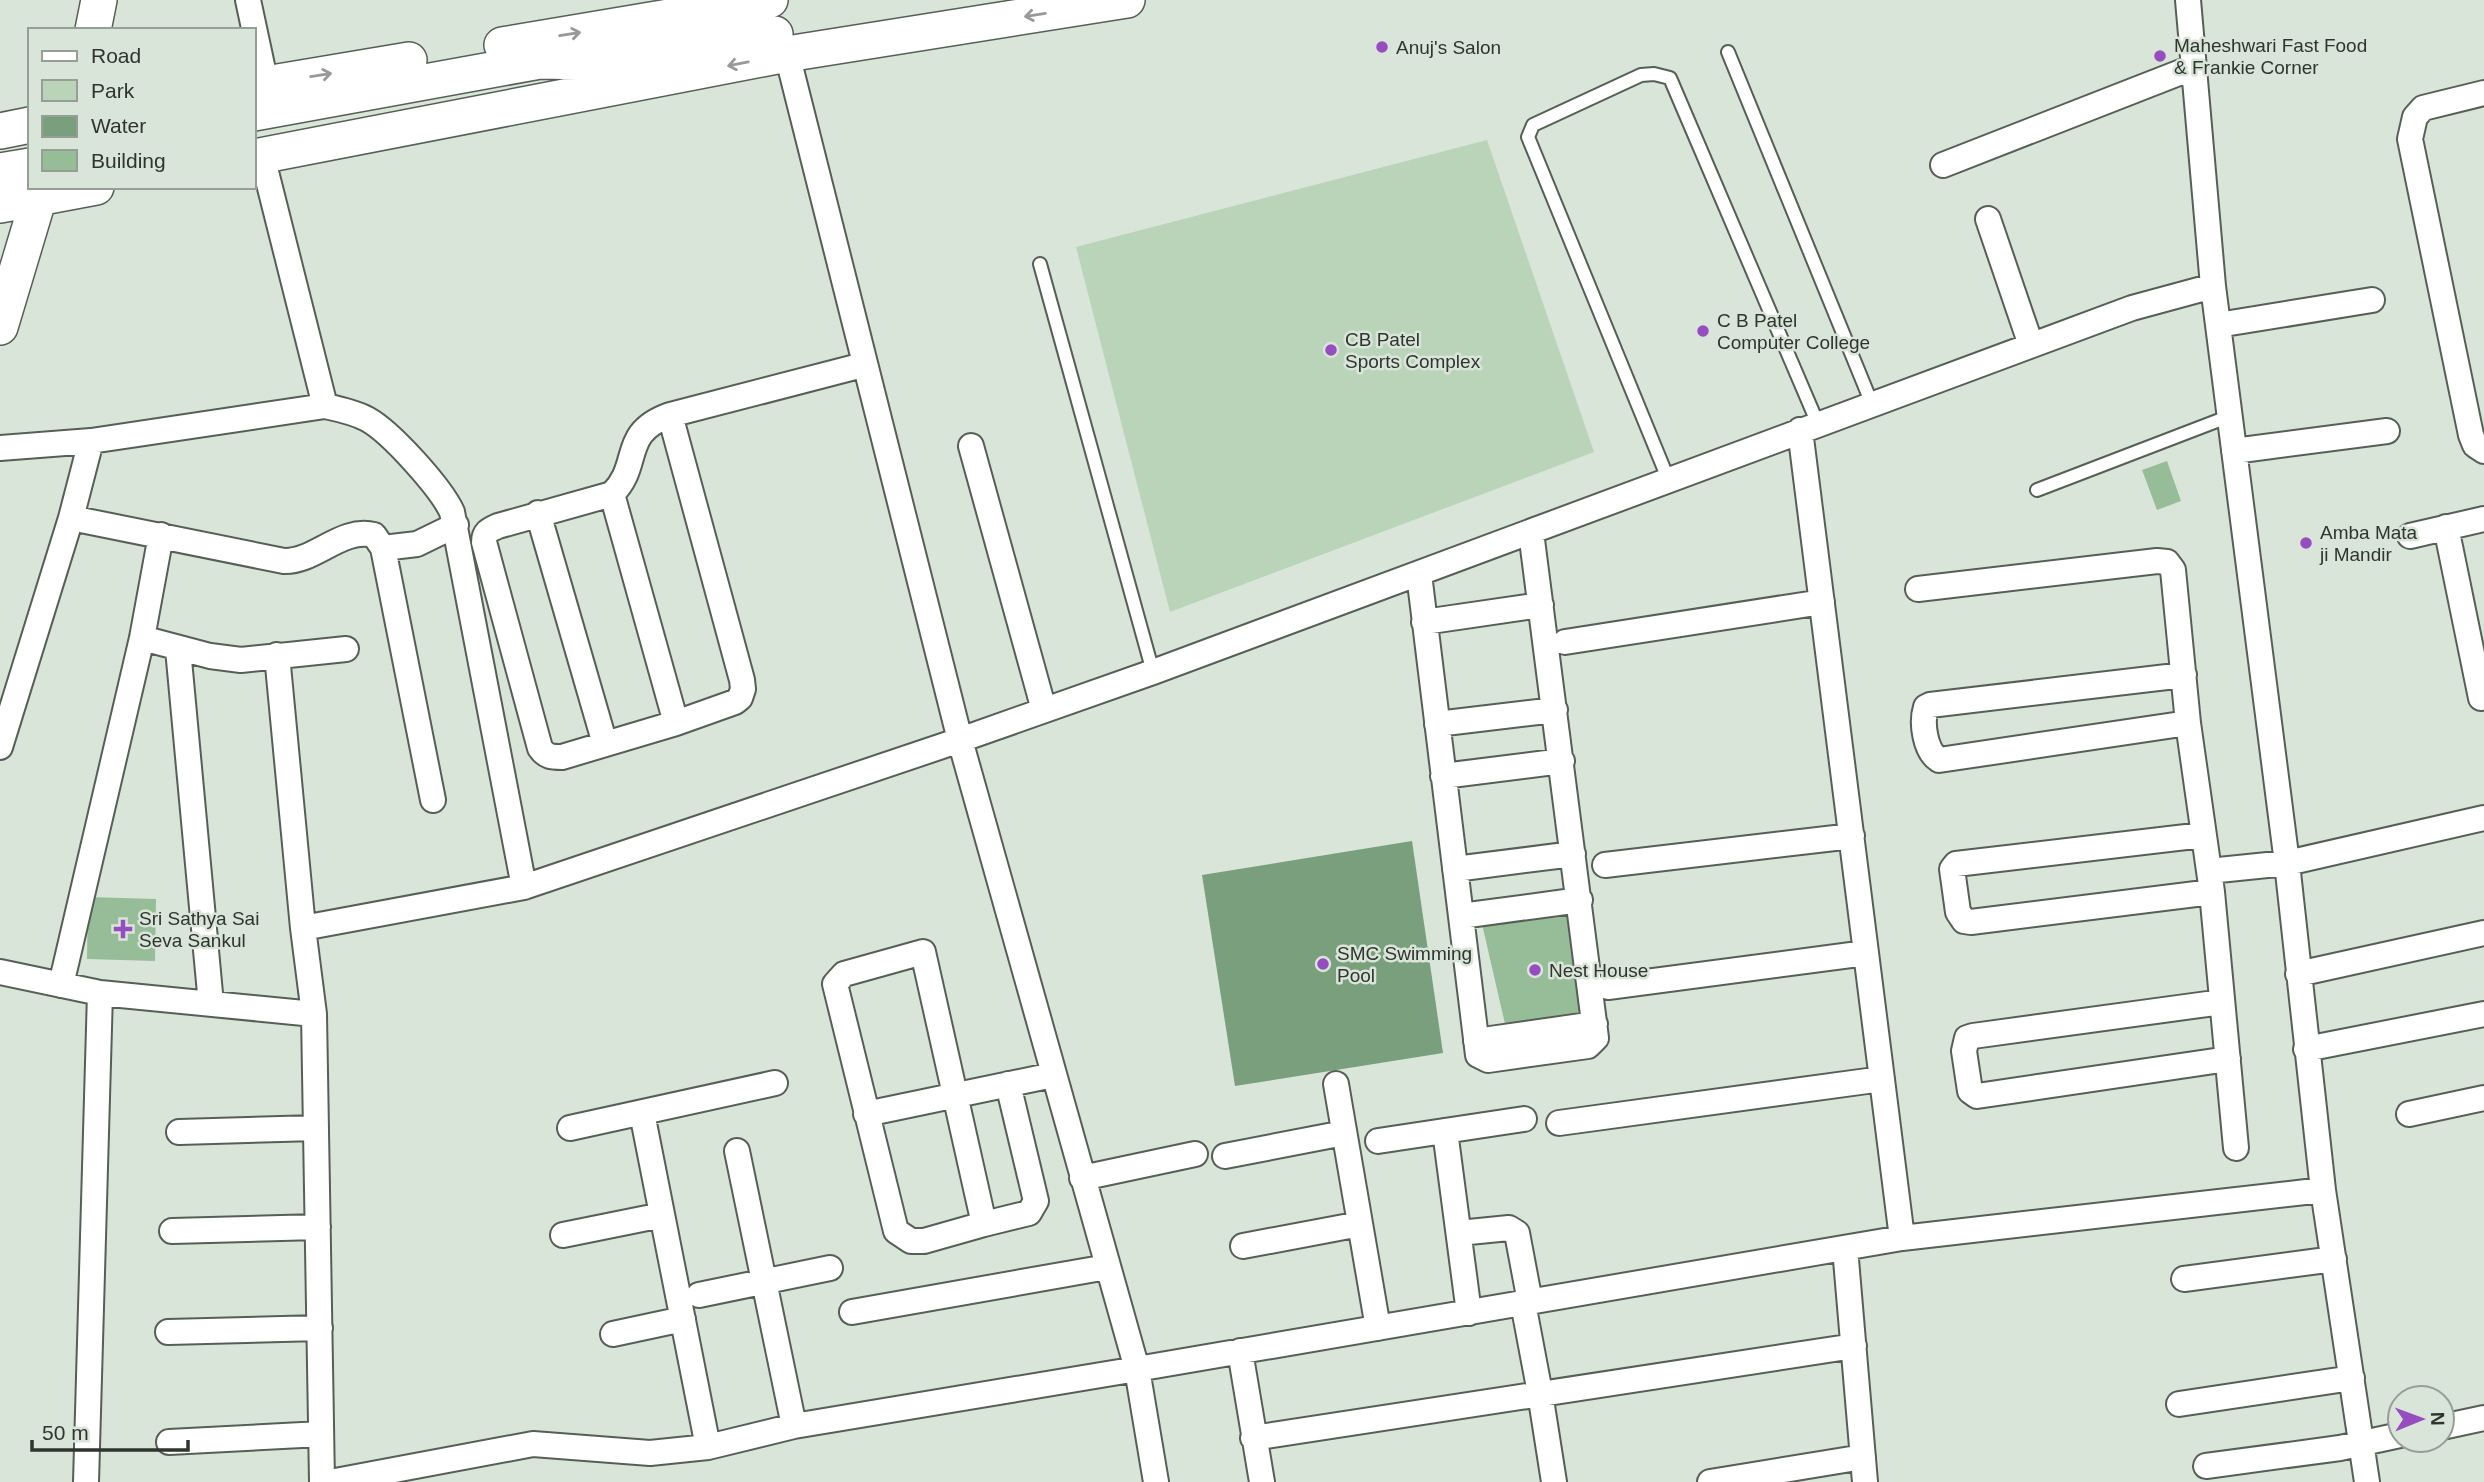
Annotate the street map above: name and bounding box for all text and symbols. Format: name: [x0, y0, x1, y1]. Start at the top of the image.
one-way arrow: [1024, 9, 1047, 22]
one-way arrow: [558, 27, 581, 40]
legend: [28, 28, 256, 189]
place label: Maheshwari Fast Food & Frankie Corner: [2174, 35, 2367, 78]
place label: Anuj's Salon: [1396, 37, 1501, 58]
marker: Anuj's Salon: [1374, 39, 1390, 55]
text: Road: [91, 44, 141, 67]
marker: Maheshwari Fast Food & Frankie Corner: [2152, 48, 2168, 64]
one-way arrow: [727, 58, 750, 71]
one-way arrow: [309, 68, 332, 81]
text: Park: [91, 79, 135, 102]
text: Water: [91, 114, 146, 137]
text: Building: [91, 149, 166, 172]
place label: C B Patel Computer College: [1717, 310, 1870, 353]
marker: C B Patel Computer College: [1695, 323, 1711, 339]
place label: CB Patel Sports Complex: [1345, 329, 1481, 372]
marker: CB Patel Sports Complex: [1323, 342, 1339, 358]
place label: Amba Mata ji Mandir: [2319, 522, 2418, 565]
marker: Amba Mata ji Mandir: [2298, 535, 2314, 551]
place label: Sri Sathya Sai Seva Sankul: [139, 908, 259, 951]
marker: Sri Sathya Sai Seva Sankul: [113, 919, 133, 939]
place label: SMC Swimming Pool: [1337, 943, 1472, 986]
marker: SMC Swimming Pool: [1315, 956, 1331, 972]
place label: Nest House: [1549, 960, 1648, 981]
marker: Nest House: [1527, 962, 1543, 978]
north arrow: [2386, 1384, 2456, 1454]
scale bar: [32, 1408, 187, 1452]
text: N: [2427, 1412, 2448, 1426]
text: 50 m: [42, 1421, 89, 1444]

